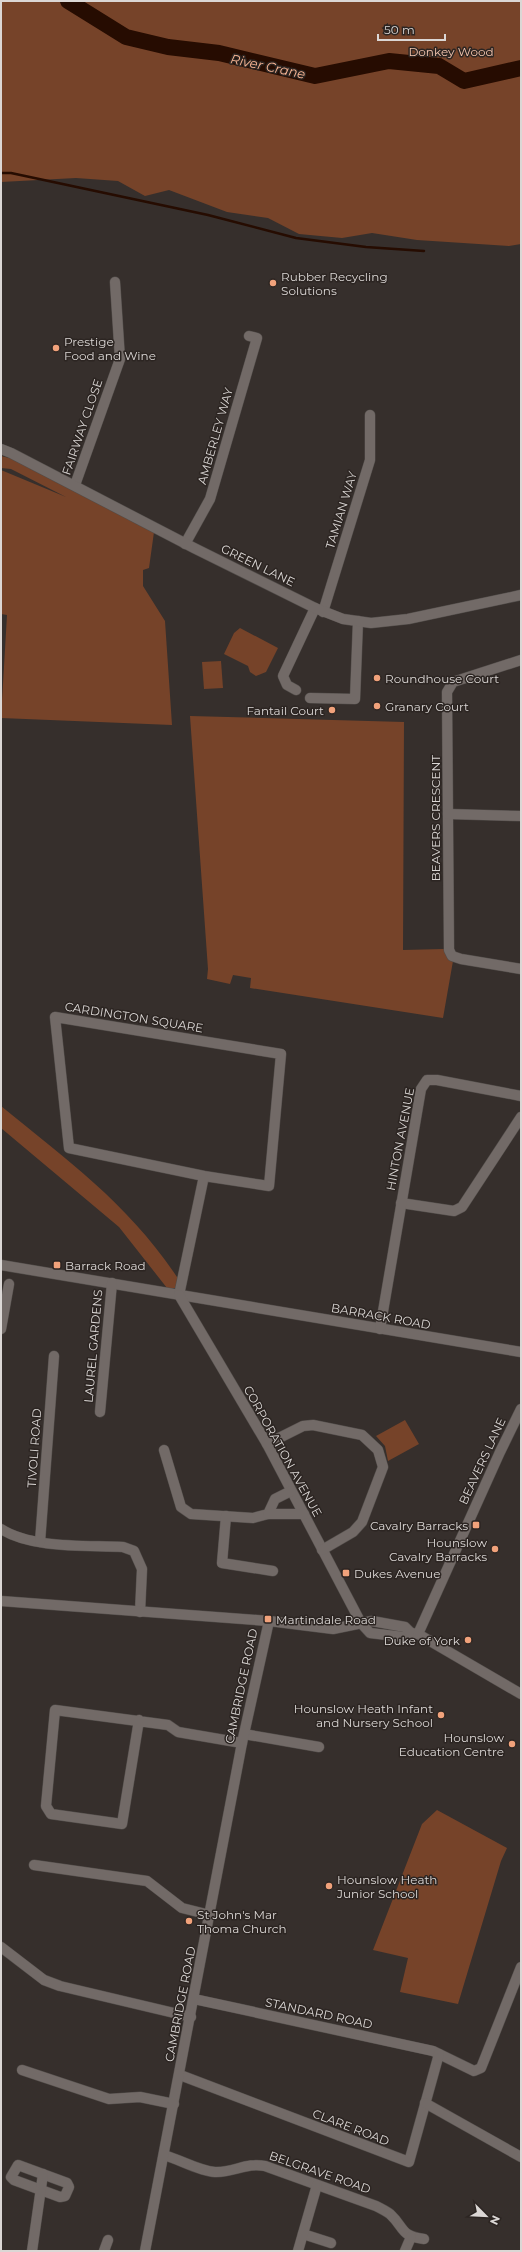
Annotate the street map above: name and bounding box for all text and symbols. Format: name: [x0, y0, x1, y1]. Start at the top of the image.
scale bar: [378, 16, 445, 42]
text: 50 m: [384, 22, 415, 37]
park label: Donkey Wood: [408, 44, 494, 59]
water label: River Crane: [229, 50, 307, 82]
place label: Rubber Recycling Solutions: [281, 269, 388, 298]
marker: Rubber Recycling Solutions: [268, 278, 278, 288]
place label: Prestige Food and Wine: [64, 334, 156, 363]
marker: Prestige Food and Wine: [51, 343, 61, 353]
street label: FAIRWAY CLOSE: [59, 377, 105, 477]
street label: AMBERLEY WAY: [194, 385, 236, 486]
street label: TAMIAN WAY: [322, 469, 360, 551]
street label: GREEN LANE: [219, 541, 297, 589]
place label: Roundhouse Court: [385, 671, 499, 686]
marker: Roundhouse Court: [372, 673, 382, 683]
place label: Granary Court: [385, 699, 469, 714]
marker: Granary Court: [372, 701, 382, 711]
place label: Fantail Court: [246, 703, 324, 718]
marker: Fantail Court: [327, 705, 337, 715]
street label: BEAVERS CRESCENT: [428, 755, 443, 881]
street label: CARDINGTON SQUARE: [64, 999, 204, 1035]
street label: HINTON AVENUE: [383, 1086, 417, 1192]
place label: Barrack Road: [65, 1258, 146, 1273]
marker: Barrack Road: [52, 1260, 62, 1270]
street label: LAUREL GARDENS: [81, 1289, 105, 1403]
street label: BARRACK ROAD: [330, 1300, 432, 1332]
street label: CORPORATION AVENUE: [241, 1383, 325, 1519]
street label: TIVOLI ROAD: [24, 1408, 44, 1488]
street label: BEAVERS LANE: [455, 1415, 509, 1507]
place label: Cavalry Barracks: [370, 1518, 468, 1533]
marker: Cavalry Barracks: [471, 1520, 481, 1530]
place label: Hounslow Cavalry Barracks: [389, 1535, 487, 1564]
marker: Hounslow Cavalry Barracks: [490, 1544, 500, 1554]
place label: Dukes Avenue: [354, 1566, 440, 1581]
marker: Dukes Avenue: [341, 1568, 351, 1578]
place label: Martindale Road: [276, 1612, 376, 1627]
marker: Martindale Road: [263, 1614, 273, 1624]
street label: CAMBRIDGE ROAD: [221, 1627, 261, 1745]
place label: Duke of York: [384, 1633, 461, 1648]
marker: Duke of York: [463, 1635, 473, 1645]
place label: Hounslow Heath Infant and Nursery School: [294, 1701, 433, 1730]
marker: Hounslow Heath Infant and Nursery School: [436, 1710, 446, 1720]
place label: Hounslow Education Centre: [399, 1730, 504, 1759]
marker: Hounslow Education Centre: [507, 1739, 517, 1749]
place label: Hounslow Heath Junior School: [336, 1872, 437, 1901]
marker: Hounslow Heath Junior School: [324, 1881, 334, 1891]
place label: St John's Mar Thoma Church: [197, 1907, 287, 1936]
marker: St John's Mar Thoma Church: [184, 1916, 194, 1926]
street label: CAMBRIDGE ROAD: [161, 1945, 199, 2063]
street label: STANDARD ROAD: [264, 1994, 374, 2032]
street label: CLARE ROAD: [310, 2105, 392, 2149]
street label: BELGRAVE ROAD: [267, 2148, 373, 2196]
north arrow: [466, 2196, 506, 2236]
text: N: [487, 2213, 503, 2227]

